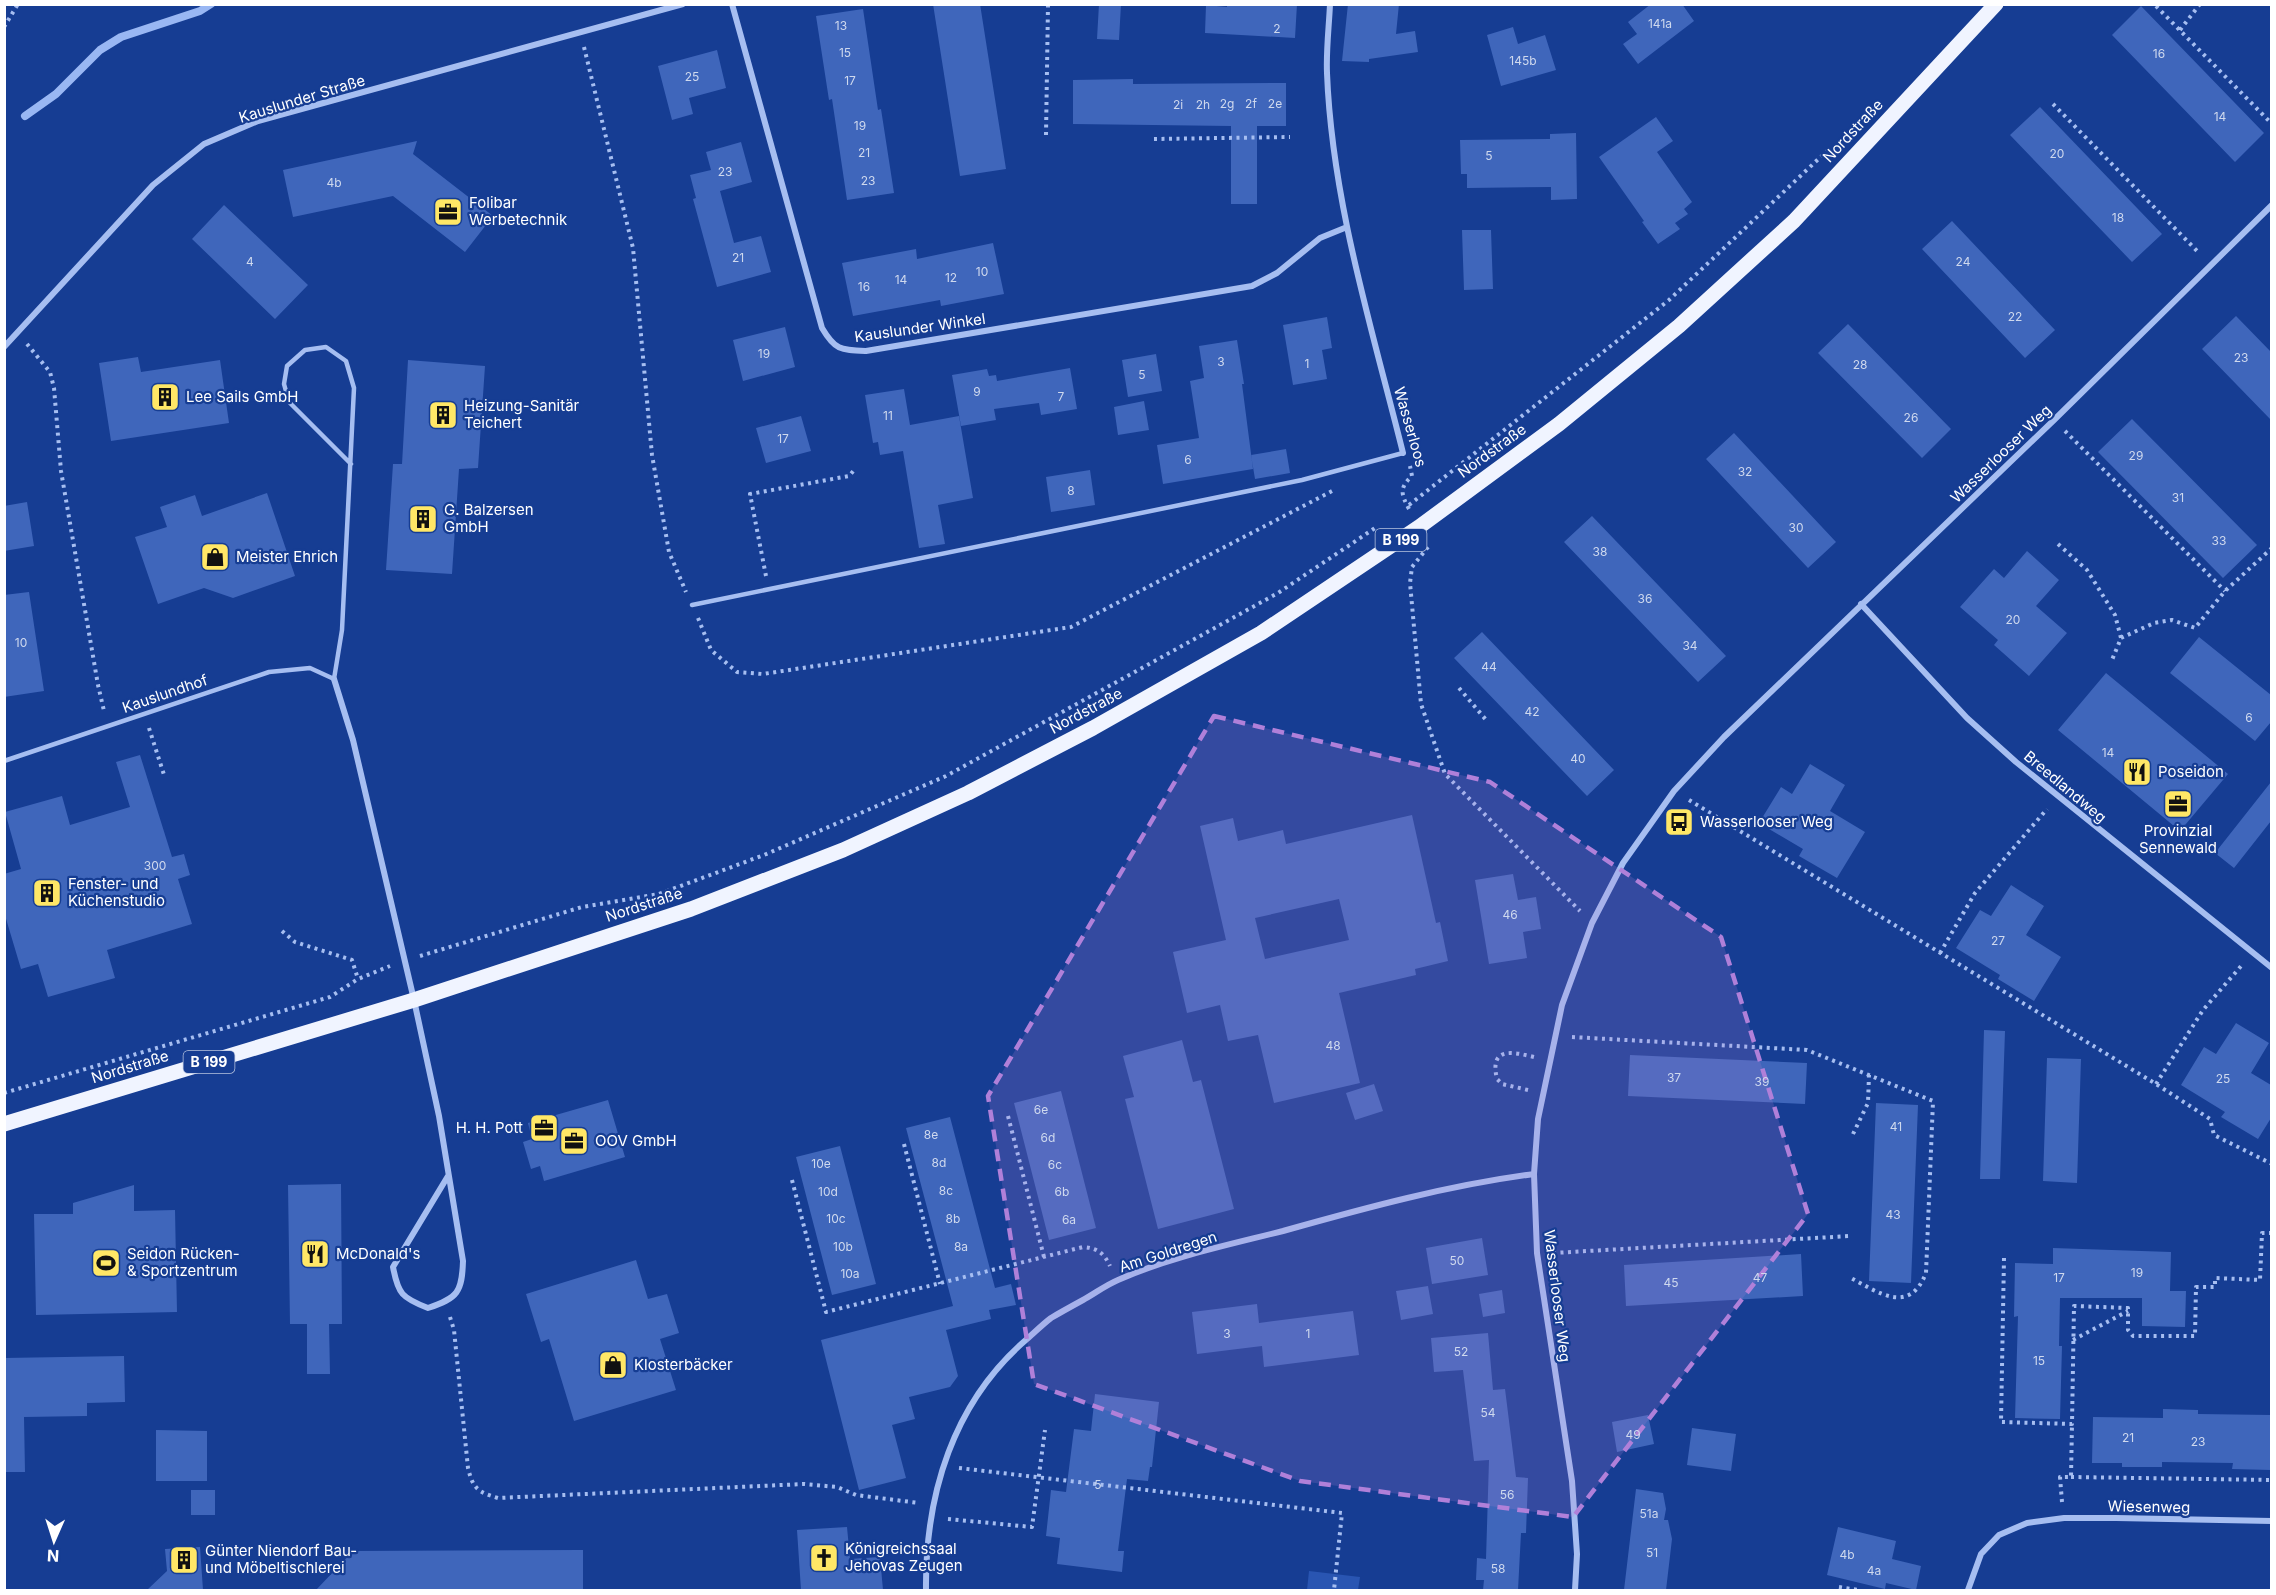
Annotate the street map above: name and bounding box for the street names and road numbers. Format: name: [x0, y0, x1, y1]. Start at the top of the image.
street label: Kauslunder Straße: [236, 70, 367, 127]
street label: Nordstraße: [1818, 95, 1887, 166]
street label: Kauslunder Winkel: [853, 309, 987, 346]
street label: Wasserloos: [1390, 385, 1431, 469]
street label: Wasserlooser Weg: [1946, 401, 2055, 507]
street label: Nordstraße: [1454, 419, 1530, 482]
road number: B 199: [1376, 529, 1426, 551]
street label: Kauslundhof: [120, 670, 211, 717]
street label: Nordstraße: [1046, 683, 1125, 738]
street label: Breedlandweg: [2020, 747, 2110, 827]
street label: Nordstraße: [603, 883, 685, 926]
street label: Nordstraße: [89, 1046, 171, 1087]
road number: B 199: [184, 1051, 234, 1073]
street label: Am Goldregen: [1117, 1227, 1219, 1276]
street label: Wasserlooser Weg: [1540, 1229, 1575, 1363]
street label: Wiesenweg: [2108, 1496, 2190, 1517]

